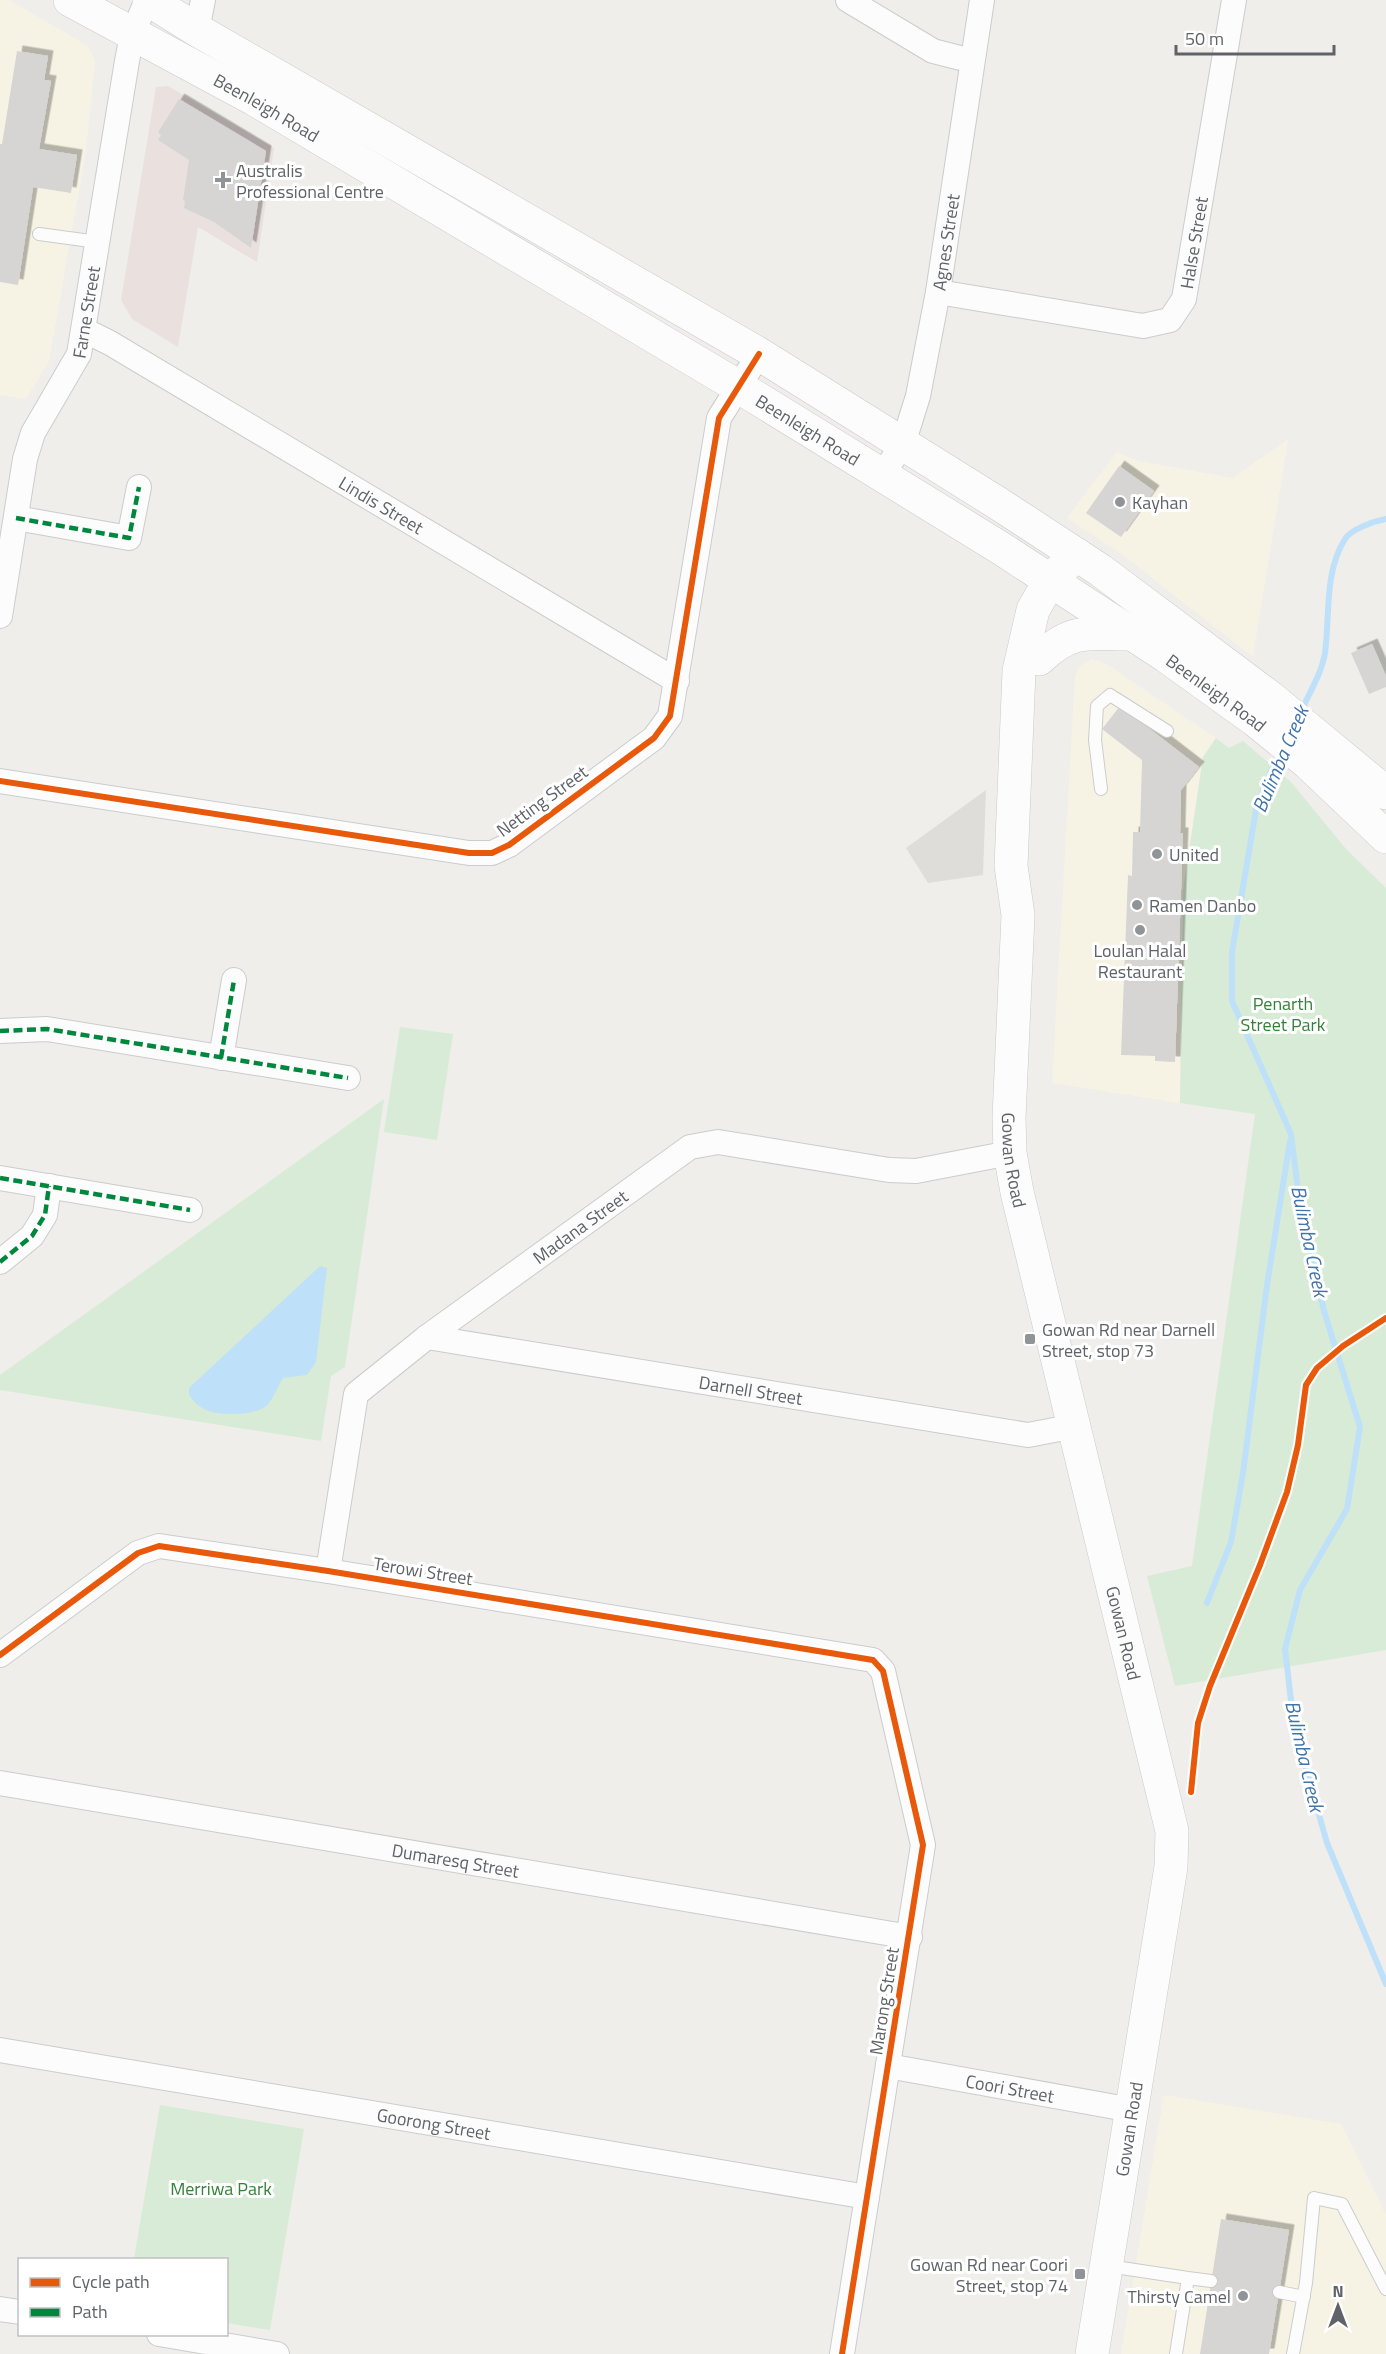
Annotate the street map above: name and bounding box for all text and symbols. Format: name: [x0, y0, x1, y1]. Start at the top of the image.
scale bar: [1176, 18, 1334, 56]
text: 50 m: [1185, 25, 1224, 52]
street label: Beenleigh Road: [209, 66, 325, 148]
place label: Australis Professional Centre: [236, 157, 384, 205]
marker: Australis Professional Centre: [214, 171, 232, 189]
street label: Agnes Street: [925, 191, 966, 292]
street label: Halse Street: [1172, 194, 1215, 291]
street label: Farne Street: [65, 263, 107, 360]
street label: Beenleigh Road: [751, 387, 865, 472]
street label: Lindis Street: [334, 469, 429, 541]
place label: Kayhan: [1132, 489, 1188, 516]
marker: Kayhan: [1113, 495, 1127, 509]
street label: Beenleigh Road: [1161, 647, 1273, 738]
water label: Bulimba Creek: [1244, 699, 1317, 817]
street label: Netting Street: [491, 758, 594, 843]
place label: United: [1169, 841, 1219, 868]
marker: United: [1150, 847, 1164, 861]
place label: Ramen Danbo: [1149, 892, 1256, 919]
marker: Ramen Danbo: [1130, 898, 1144, 912]
marker: Loulan Halal Restaurant: [1133, 923, 1147, 937]
place label: Loulan Halal Restaurant: [1094, 937, 1186, 985]
park label: Penarth Street Park: [1241, 990, 1326, 1038]
street label: Gowan Road: [995, 1112, 1034, 1210]
street label: Madana Street: [527, 1182, 634, 1270]
water label: Bulimba Creek: [1283, 1182, 1337, 1302]
place label: Gowan Rd near Darnell Street, stop 73: [1042, 1316, 1215, 1364]
marker: Gowan Rd near Darnell Street, stop 73: [1023, 1332, 1037, 1346]
street label: Darnell Street: [697, 1368, 805, 1412]
street label: Terowi Street: [371, 1550, 475, 1592]
street label: Gowan Road: [1100, 1583, 1148, 1683]
water label: Bulimba Creek: [1277, 1697, 1333, 1817]
street label: Dumaresq Street: [390, 1836, 522, 1884]
street label: Marong Street: [862, 1944, 906, 2057]
street label: Coori Street: [964, 2067, 1057, 2109]
street label: Gowan Road: [1108, 2080, 1150, 2178]
street label: Goorong Street: [375, 2101, 493, 2147]
park label: Merriwa Park: [170, 2175, 272, 2202]
place label: Gowan Rd near Coori Street, stop 74: [910, 2251, 1068, 2299]
legend: [18, 2258, 228, 2336]
marker: Gowan Rd near Coori Street, stop 74: [1073, 2267, 1087, 2281]
text: Cycle path: [72, 2268, 150, 2295]
north arrow: [1308, 2276, 1368, 2336]
text: N: [1332, 2279, 1344, 2303]
place label: Thirsty Camel: [1127, 2283, 1231, 2310]
marker: Thirsty Camel: [1236, 2289, 1250, 2303]
text: Path: [72, 2298, 108, 2325]

